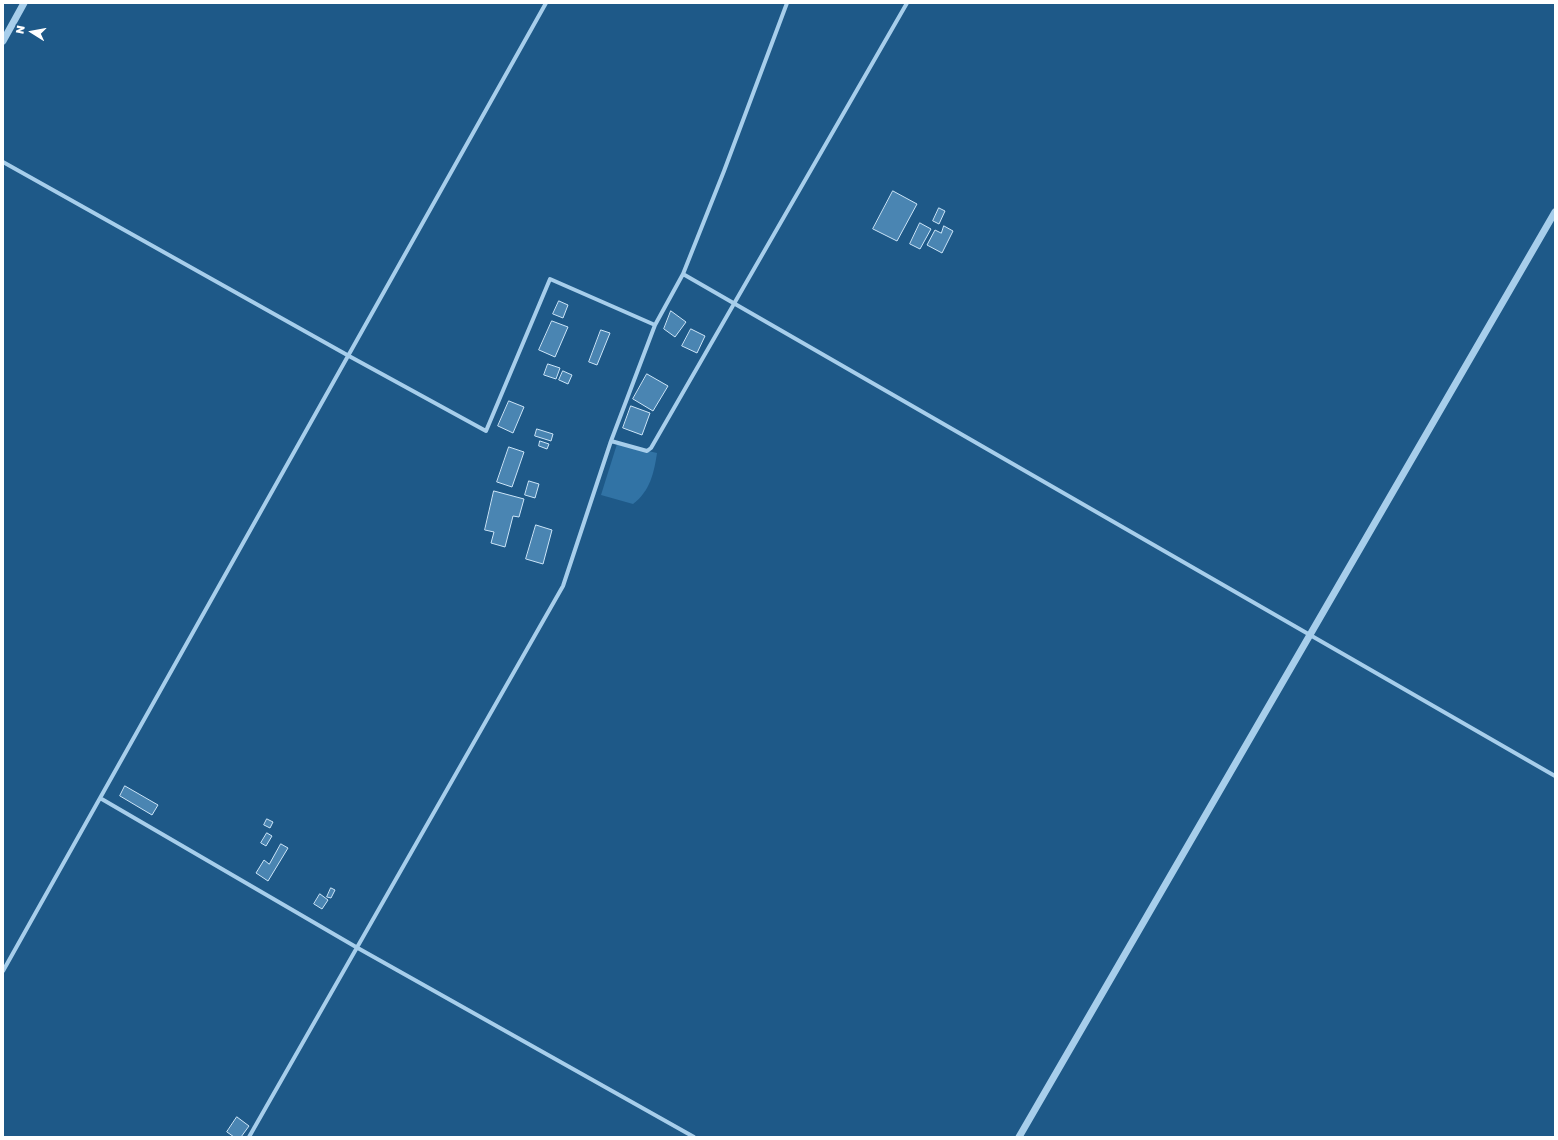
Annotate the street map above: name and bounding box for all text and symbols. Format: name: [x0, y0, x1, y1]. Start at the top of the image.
north arrow: [12, 12, 52, 52]
text: N: [13, 24, 27, 35]

